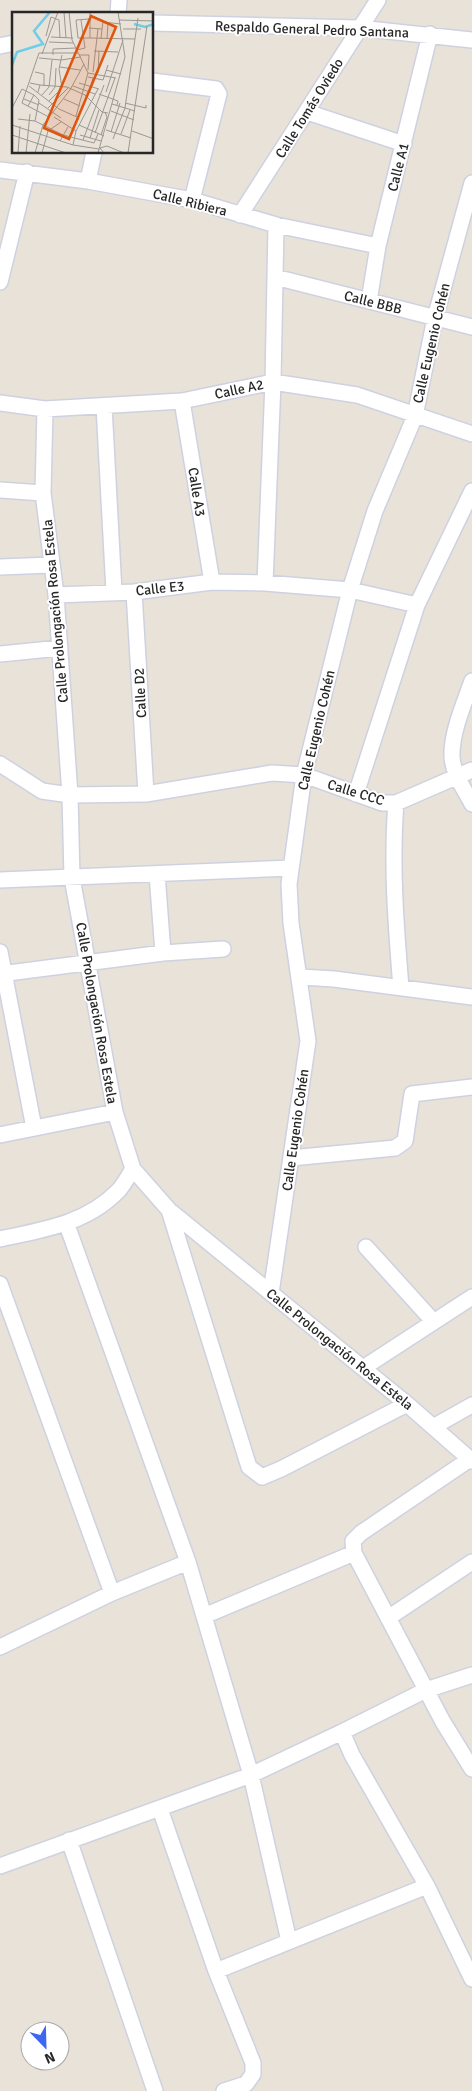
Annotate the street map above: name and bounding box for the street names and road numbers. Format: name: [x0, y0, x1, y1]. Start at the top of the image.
street label: Respaldo General Pedro Santana: [215, 18, 409, 41]
street label: Calle Tomás Oviedo: [272, 55, 347, 161]
street label: Calle A1: [384, 141, 413, 193]
street label: Calle Ribiera: [151, 185, 229, 220]
street label: Calle Eugenio Cohén: [409, 281, 454, 405]
street label: Calle BBB: [342, 287, 404, 318]
street label: Calle A2: [213, 376, 265, 403]
street label: Calle A3: [184, 466, 209, 518]
street label: Calle Prolongación Rosa Estela: [39, 519, 72, 703]
street label: Calle E3: [135, 577, 185, 600]
street label: Calle D2: [131, 668, 150, 718]
street label: Calle Eugenio Cohén: [294, 668, 339, 792]
street label: Calle CCC: [325, 776, 386, 809]
street label: Calle Prolongación Rosa Estela: [72, 921, 121, 1105]
street label: Calle Eugenio Cohén: [279, 1068, 312, 1192]
street label: Calle Prolongación Rosa Estela: [263, 1285, 417, 1414]

